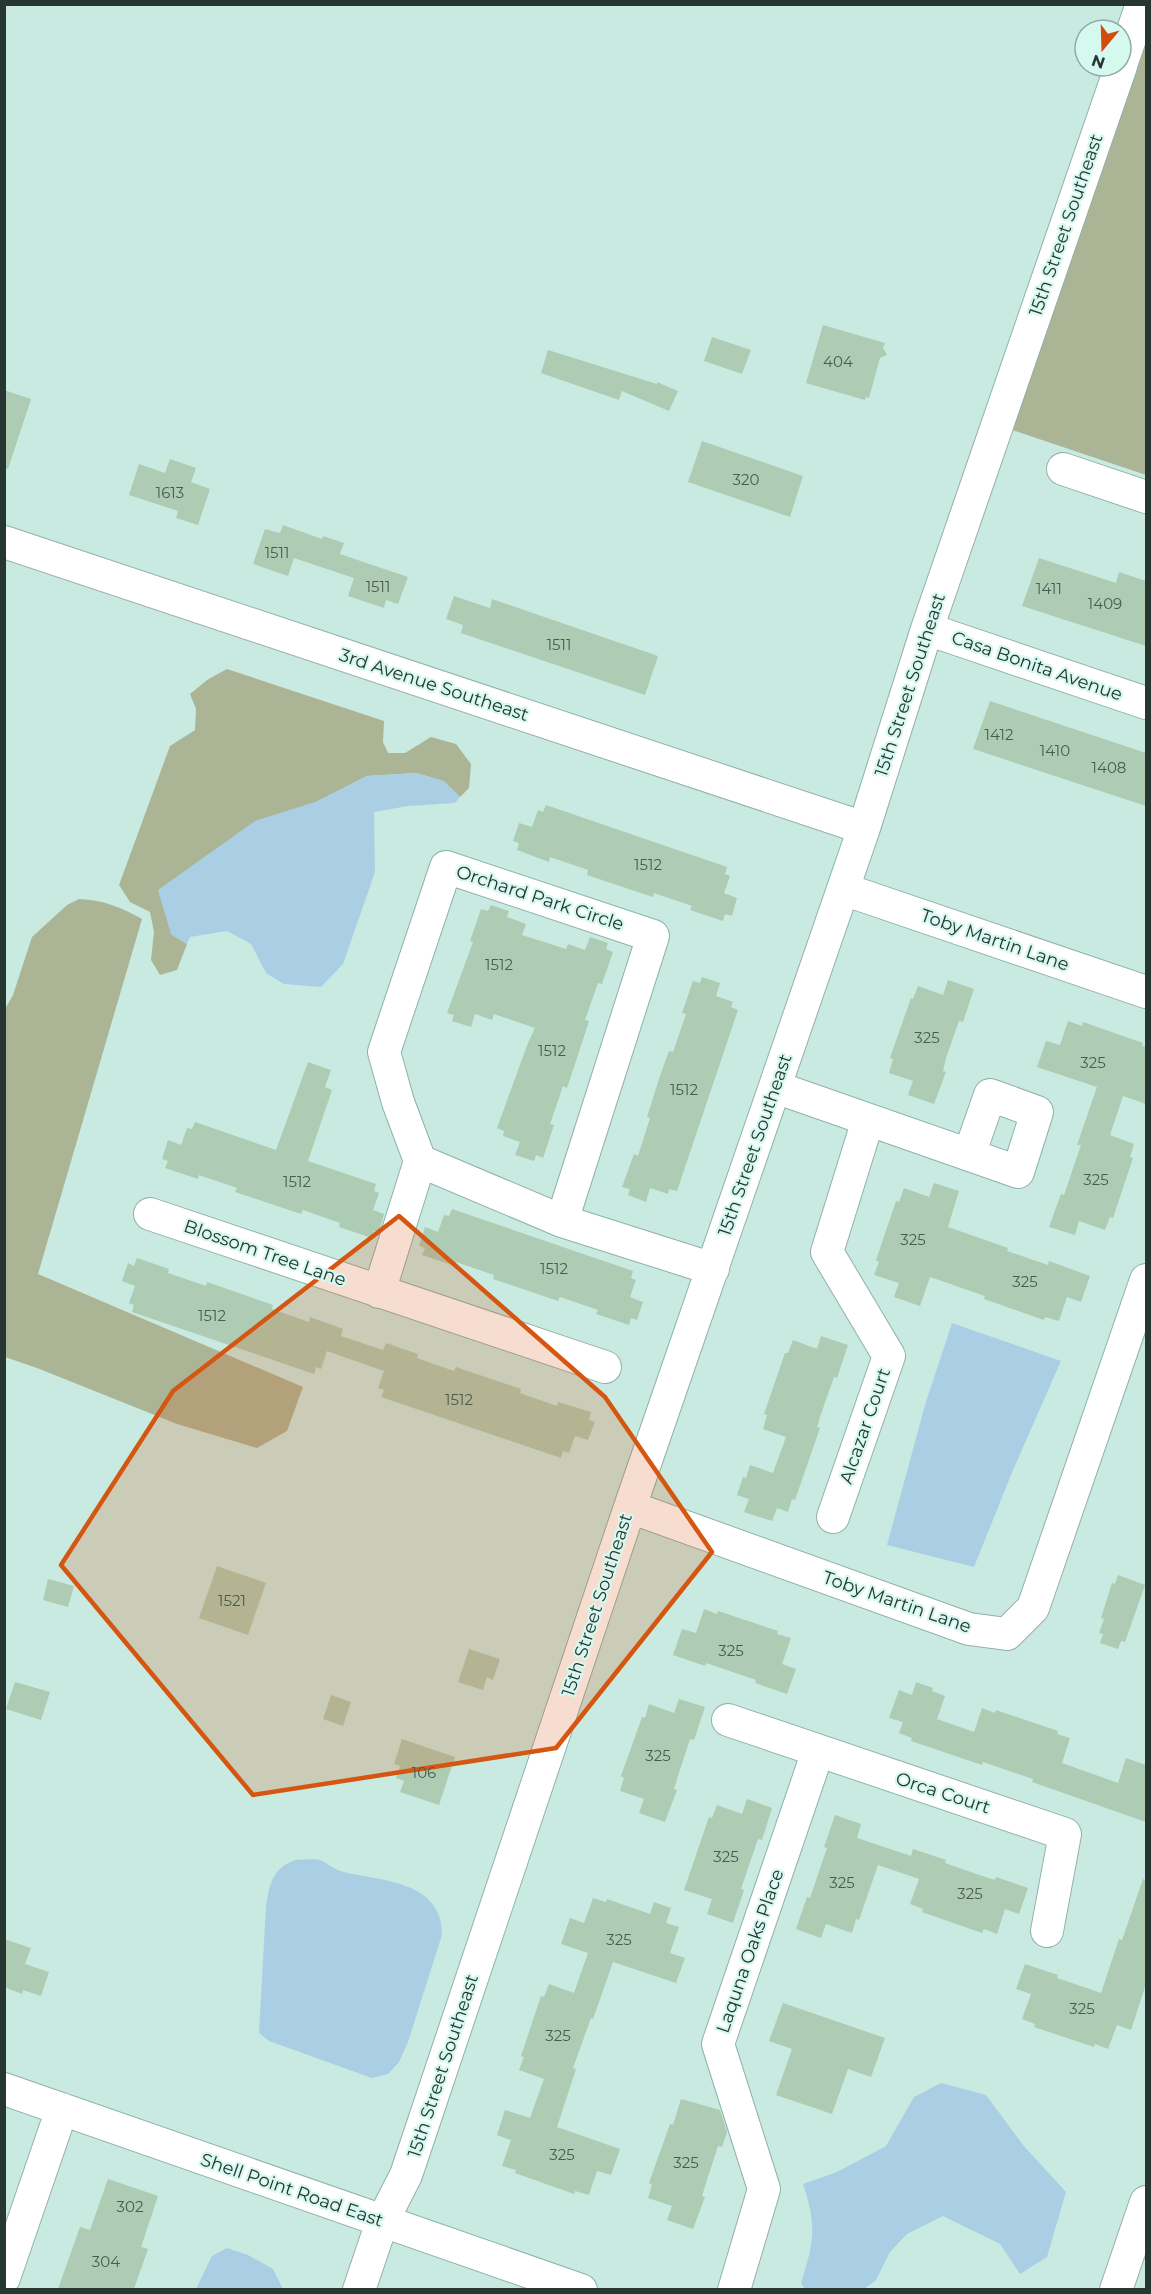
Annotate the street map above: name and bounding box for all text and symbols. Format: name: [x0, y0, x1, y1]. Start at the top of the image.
north arrow: [1073, 18, 1133, 78]
text: N: [1089, 51, 1107, 73]
street label: 15th Street Southeast: [1024, 131, 1108, 319]
house number: 404: [823, 352, 853, 371]
house number: 320: [733, 470, 759, 489]
house number: 1613: [156, 483, 184, 502]
house number: 1511: [265, 543, 289, 562]
house number: 1511: [366, 577, 390, 596]
house number: 1411: [1036, 579, 1062, 598]
street label: 15th Street Southeast: [870, 591, 950, 779]
house number: 1409: [1088, 594, 1122, 613]
street label: Casa Bonita Avenue: [949, 626, 1125, 706]
house number: 1511: [547, 635, 571, 654]
street label: 3rd Avenue Southeast: [336, 644, 532, 726]
house number: 1412: [985, 725, 1013, 744]
house number: 1410: [1040, 741, 1070, 760]
house number: 1408: [1092, 758, 1126, 777]
house number: 1512: [634, 855, 662, 874]
street label: Orchard Park Circle: [453, 861, 627, 936]
street label: Toby Martin Lane: [918, 904, 1072, 976]
house number: 1512: [485, 955, 513, 974]
house number: 325: [914, 1028, 940, 1047]
house number: 1512: [538, 1041, 566, 1060]
street label: 15th Street Southeast: [713, 1051, 797, 1239]
house number: 325: [1080, 1053, 1106, 1072]
house number: 1512: [670, 1080, 698, 1099]
house number: 325: [1083, 1170, 1109, 1189]
house number: 1512: [283, 1172, 311, 1191]
street label: Blossom Tree Lane: [181, 1215, 349, 1291]
house number: 325: [900, 1230, 926, 1249]
house number: 1512: [540, 1259, 568, 1278]
house number: 325: [1012, 1272, 1038, 1291]
house number: 1512: [198, 1306, 226, 1325]
street label: Alcazar Court: [835, 1365, 895, 1487]
house number: 1512: [445, 1390, 473, 1409]
street label: 15th Street Southeast: [557, 1511, 637, 1699]
street label: Toby Martin Lane: [820, 1566, 974, 1638]
house number: 1521: [218, 1591, 246, 1610]
house number: 325: [718, 1641, 744, 1660]
house number: 325: [645, 1746, 671, 1765]
house number: 106: [412, 1763, 436, 1782]
street label: Orca Court: [893, 1767, 993, 1819]
house number: 325: [713, 1847, 739, 1866]
street label: Laquna Oaks Place: [712, 1866, 788, 2036]
house number: 325: [829, 1873, 855, 1892]
house number: 325: [957, 1884, 983, 1903]
house number: 325: [606, 1930, 632, 1949]
street label: 15th Street Southeast: [403, 1972, 483, 2160]
house number: 325: [1069, 1999, 1095, 2018]
house number: 325: [545, 2026, 571, 2045]
house number: 325: [549, 2145, 575, 2164]
street label: Shell Point Road East: [198, 2148, 386, 2232]
house number: 325: [673, 2153, 699, 2172]
house number: 302: [117, 2197, 143, 2216]
house number: 304: [92, 2252, 120, 2271]

